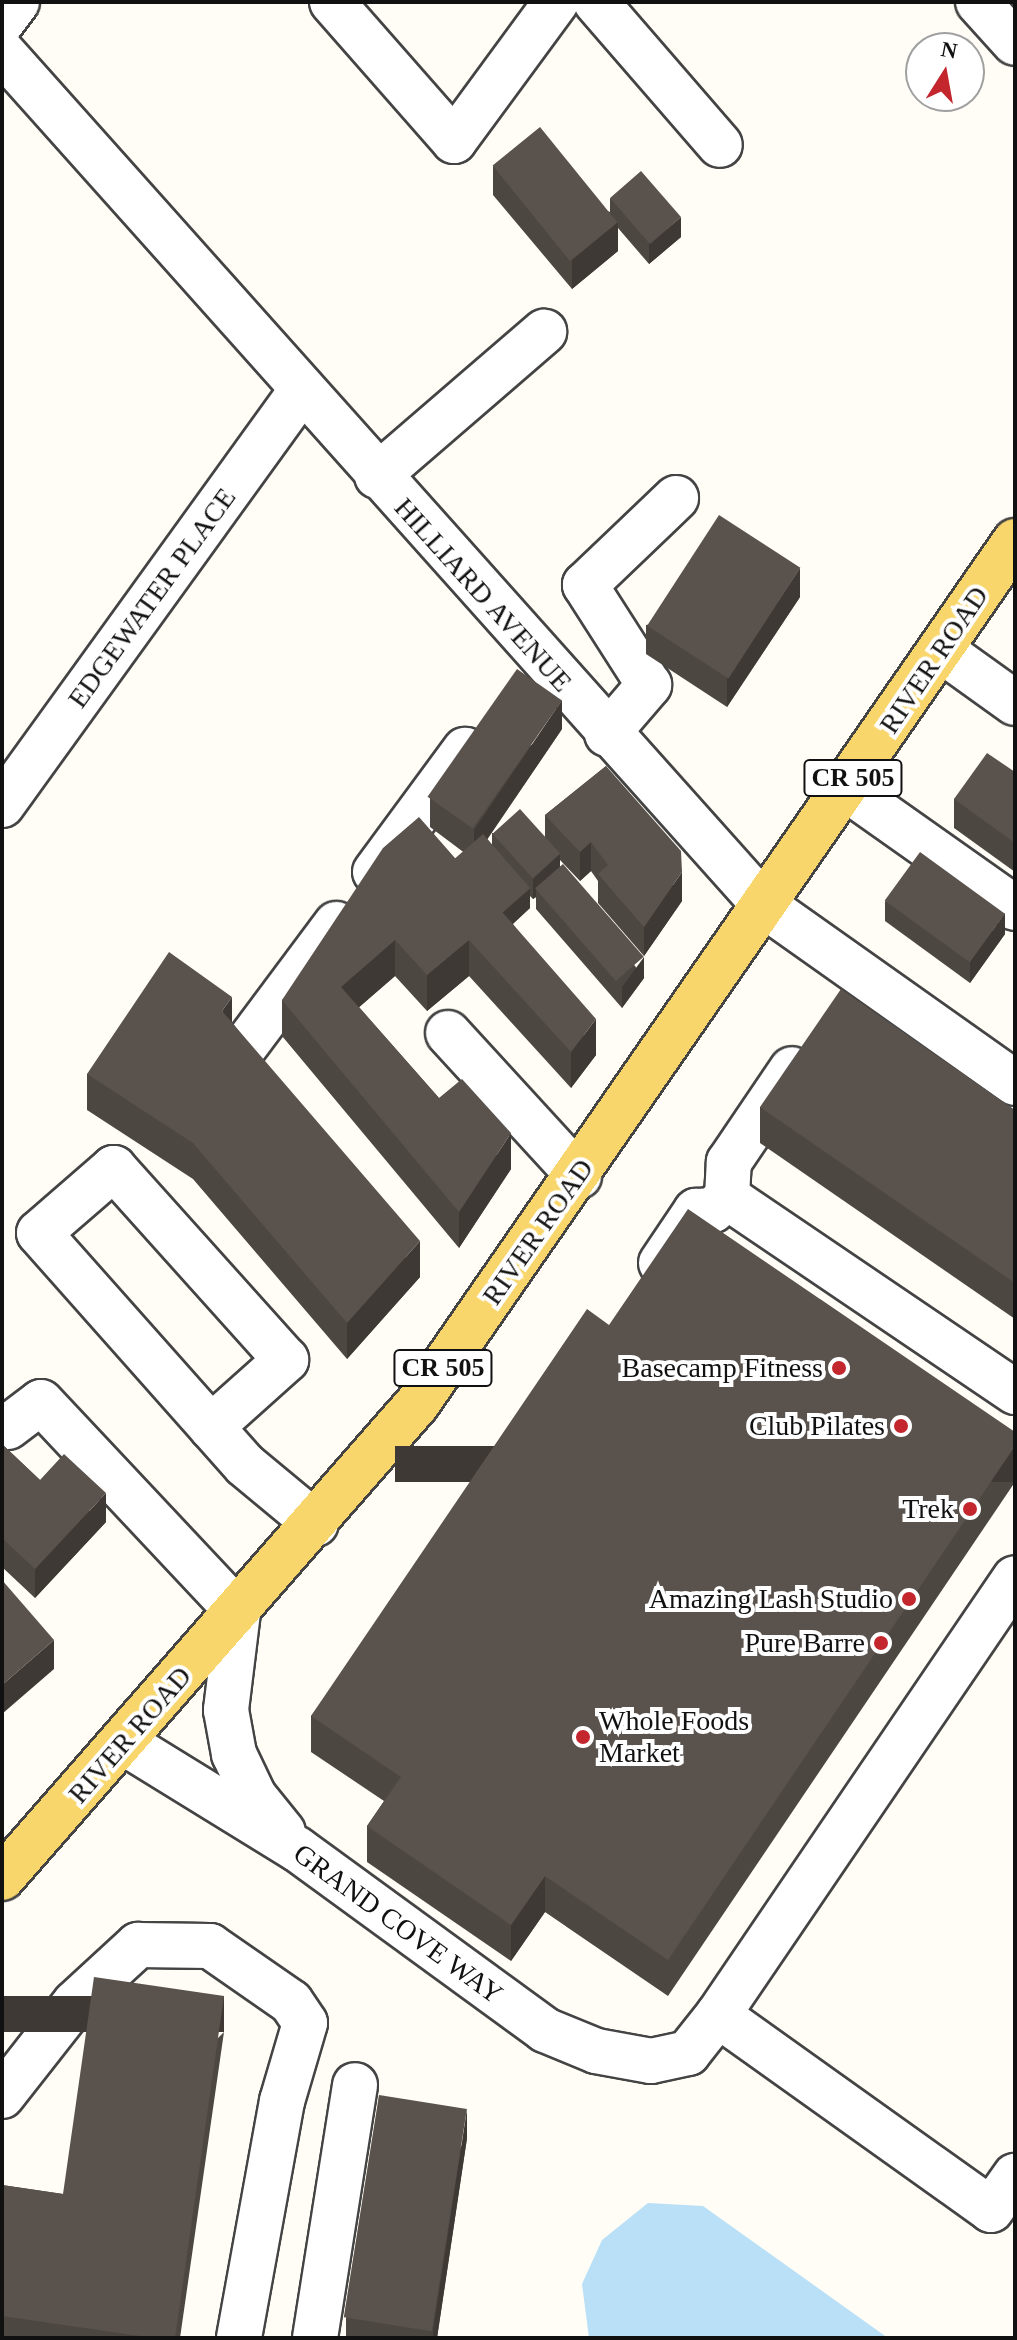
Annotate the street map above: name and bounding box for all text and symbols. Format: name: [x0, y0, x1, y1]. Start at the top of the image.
north arrow: [905, 32, 985, 112]
text: N: [939, 36, 959, 64]
street label: EDGEWATER PLACE: [61, 481, 243, 715]
street label: HILLIARD AVENUE: [387, 491, 579, 699]
street label: RIVER ROAD: [872, 580, 996, 740]
road number: CR 505: [803, 756, 903, 800]
street label: RIVER ROAD: [475, 1153, 601, 1311]
road number: CR 505: [393, 1346, 493, 1390]
place label: Basecamp Fitness: [622, 1351, 823, 1385]
marker: Basecamp Fitness: [830, 1359, 848, 1377]
place label: Club Pilates: [749, 1409, 885, 1443]
marker: Club Pilates: [892, 1417, 910, 1435]
place label: Trek: [902, 1492, 954, 1526]
marker: Trek: [961, 1500, 979, 1518]
place label: Amazing Lash Studio: [649, 1582, 893, 1616]
marker: Amazing Lash Studio: [900, 1590, 918, 1608]
place label: Pure Barre: [744, 1626, 865, 1660]
marker: Pure Barre: [872, 1634, 890, 1652]
street label: RIVER ROAD: [61, 1660, 199, 1810]
place label: Whole Foods Market: [599, 1704, 749, 1770]
marker: Whole Foods Market: [574, 1728, 592, 1746]
street label: GRAND COVE WAY: [287, 1837, 509, 2011]

